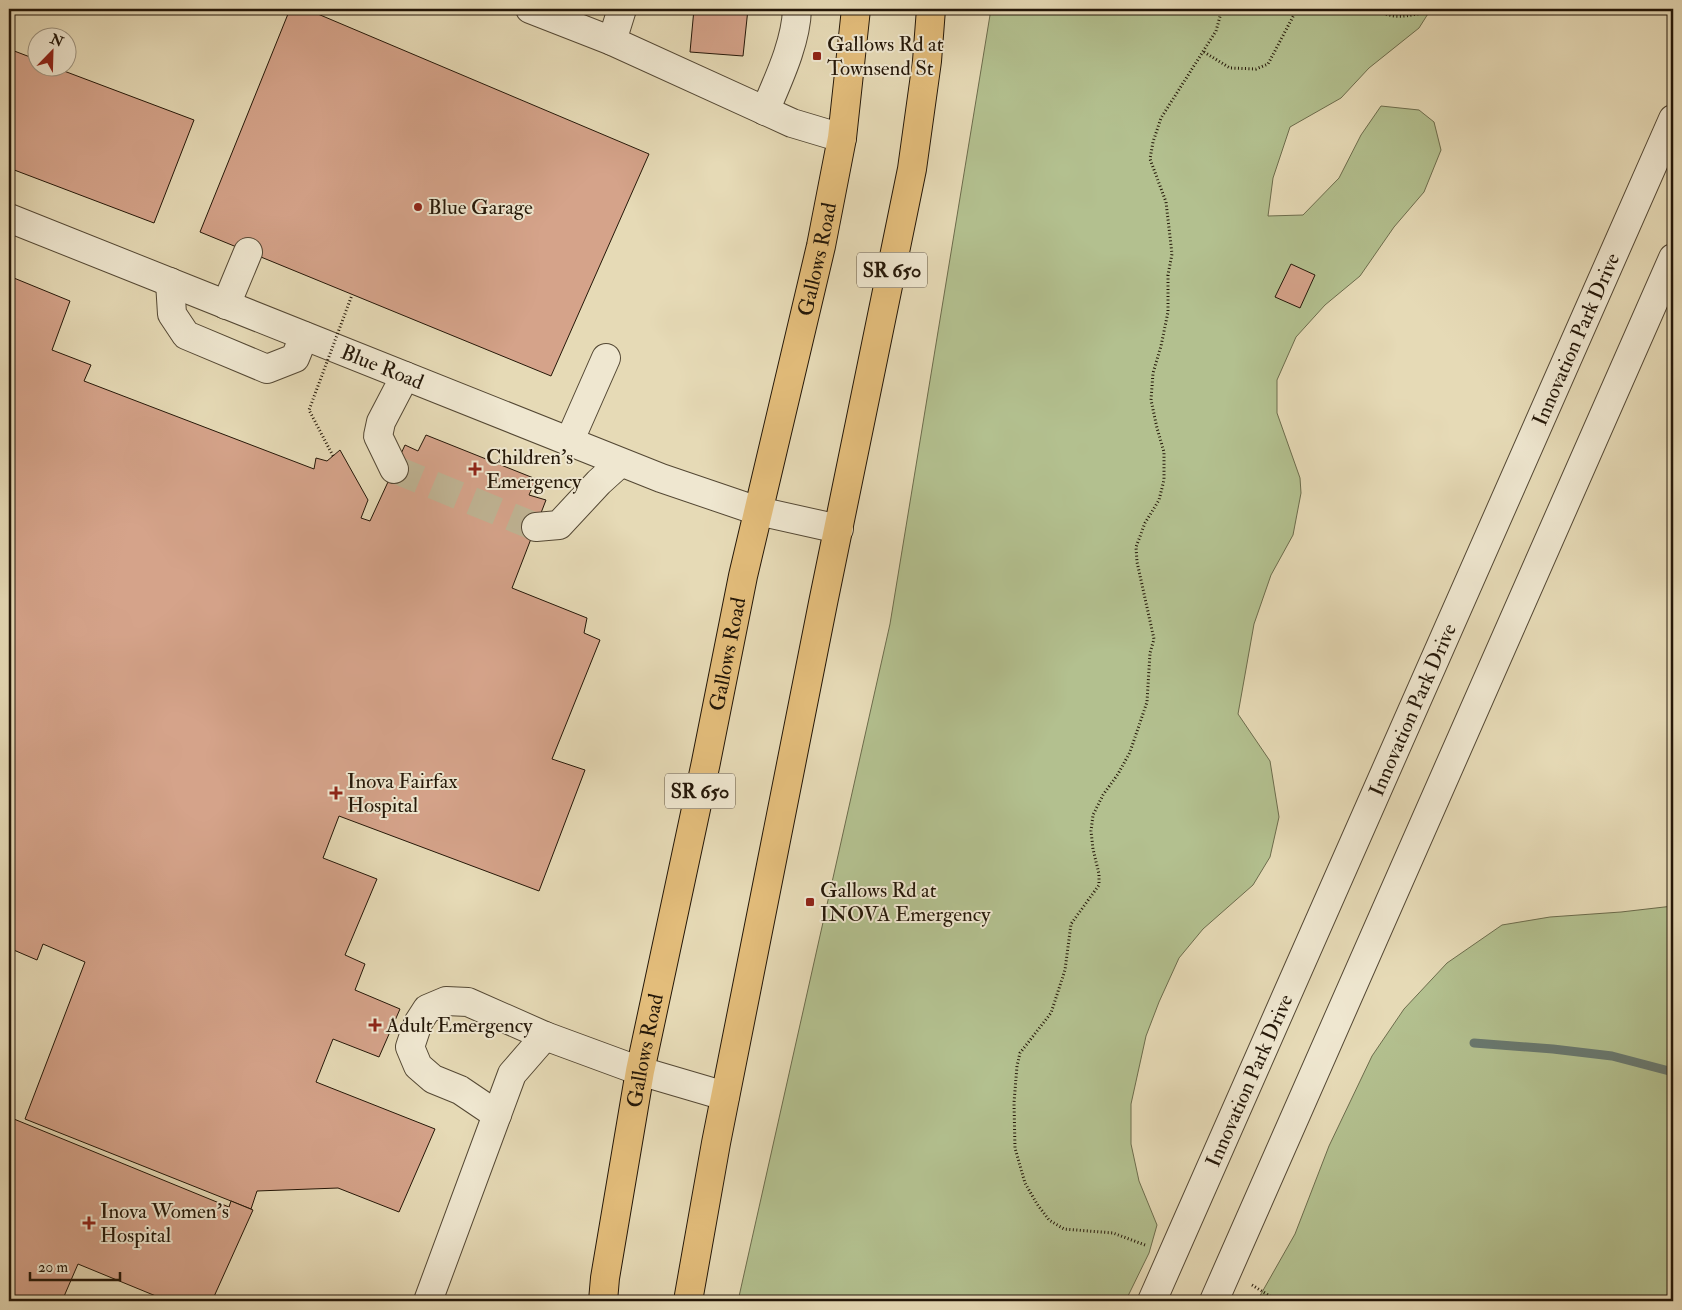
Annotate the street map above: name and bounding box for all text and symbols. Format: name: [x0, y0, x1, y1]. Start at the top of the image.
north arrow: [28, 28, 78, 78]
text: N: [47, 30, 66, 51]
place label: Gallows Rd at Townsend St: [827, 31, 944, 82]
marker: Gallows Rd at Townsend St: [811, 50, 823, 62]
place label: Blue Garage: [428, 194, 533, 221]
street label: Gallows Road: [791, 200, 843, 319]
marker: Blue Garage: [412, 201, 424, 213]
street label: Innovation Park Drive: [1526, 248, 1626, 430]
road number: SR 650: [857, 252, 927, 288]
street label: Blue Road: [337, 338, 428, 396]
place label: Children's Emergency: [486, 444, 582, 495]
marker: Children's Emergency: [468, 462, 482, 476]
street label: Gallows Road: [703, 594, 752, 713]
street label: Innovation Park Drive: [1363, 619, 1463, 800]
place label: Inova Fairfax Hospital: [347, 768, 458, 819]
road number: SR 650: [665, 774, 735, 808]
marker: Inova Fairfax Hospital: [329, 786, 343, 800]
place label: Gallows Rd at INOVA Emergency: [820, 877, 991, 928]
marker: Gallows Rd at INOVA Emergency: [804, 896, 816, 908]
street label: Innovation Park Drive: [1199, 990, 1299, 1171]
street label: Gallows Road: [621, 991, 670, 1110]
place label: Adult Emergency: [385, 1012, 533, 1039]
marker: Adult Emergency: [368, 1018, 382, 1032]
place label: Inova Women's Hospital: [100, 1198, 229, 1249]
marker: Inova Women's Hospital: [82, 1216, 96, 1230]
scale bar: [30, 1250, 120, 1282]
text: 20 m: [38, 1258, 68, 1277]

